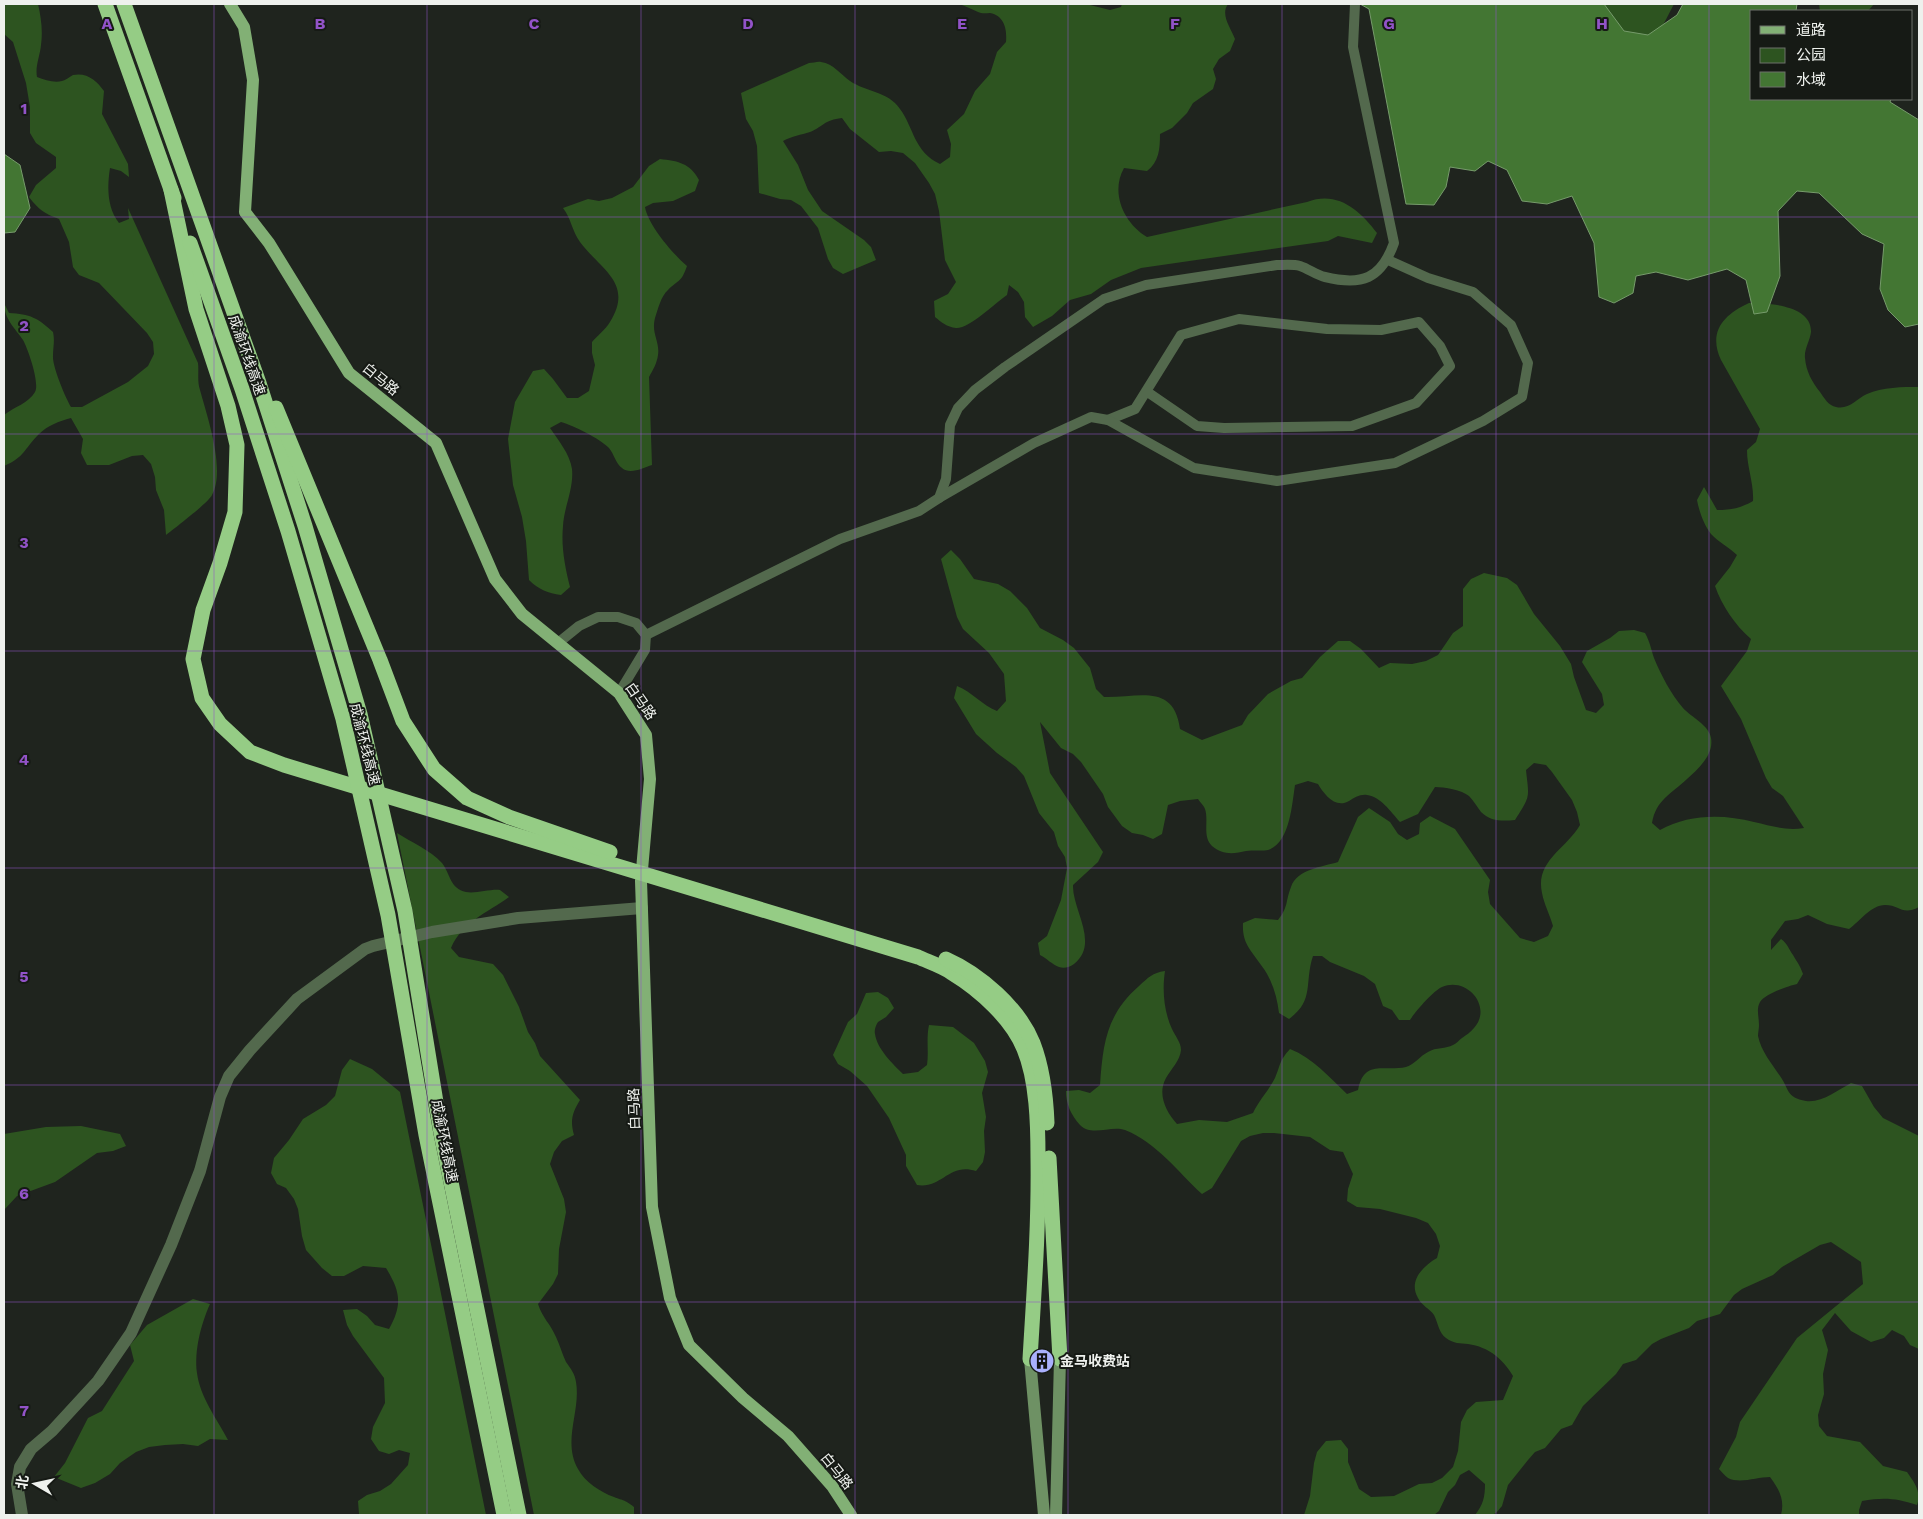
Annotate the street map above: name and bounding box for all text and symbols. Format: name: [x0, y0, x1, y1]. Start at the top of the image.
legend: [1750, 10, 1913, 100]
text: A: [102, 14, 113, 33]
text: B: [315, 14, 326, 33]
text: C: [529, 14, 540, 33]
text: D: [742, 14, 754, 33]
text: E: [957, 14, 967, 33]
text: F: [1170, 14, 1180, 33]
text: G: [1383, 14, 1395, 33]
text: H: [1596, 14, 1608, 33]
text: 道路: [1796, 21, 1826, 39]
text: 公园: [1796, 46, 1826, 64]
text: 水域: [1796, 71, 1826, 89]
text: 1: [21, 99, 27, 118]
street label: 成渝环线高速: [226, 313, 268, 397]
text: 2: [19, 316, 29, 335]
street label: 白马路: [360, 360, 402, 398]
text: 3: [19, 533, 29, 552]
street label: 白马路: [622, 679, 660, 723]
street label: 成渝环线高速: [347, 701, 383, 787]
text: 4: [19, 750, 29, 769]
text: 5: [19, 967, 29, 986]
street label: 白马路: [625, 1088, 643, 1130]
street label: 成渝环线高速: [429, 1098, 461, 1184]
text: 6: [19, 1184, 29, 1203]
building icon: 金马收费站: [1029, 1348, 1055, 1374]
place label: 金马收费站: [1060, 1353, 1130, 1369]
text: 7: [19, 1401, 29, 1420]
street label: 白马路: [818, 1450, 856, 1492]
north arrow: [10, 1459, 60, 1509]
text: 北: [13, 1474, 31, 1490]

